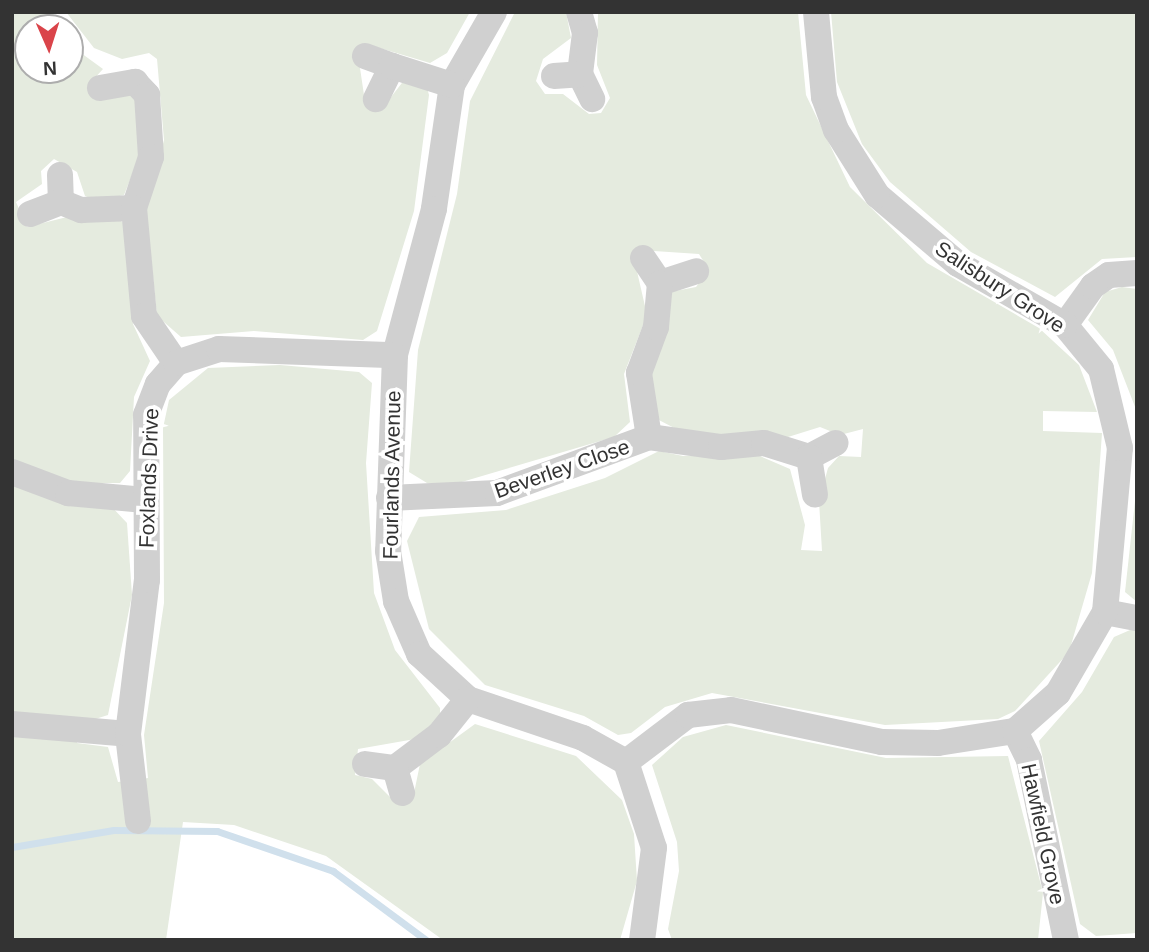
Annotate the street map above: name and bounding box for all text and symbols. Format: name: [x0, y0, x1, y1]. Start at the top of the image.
north arrow: [14, 14, 84, 84]
text: N: [43, 58, 57, 79]
street label: Salisbury Grove: [930, 236, 1070, 338]
street label: Fourlands Avenue: [378, 390, 406, 560]
street label: Foxlands Drive: [134, 408, 164, 548]
street label: Beverley Close: [491, 434, 633, 504]
street label: Hawfield Grove: [1016, 761, 1070, 907]

